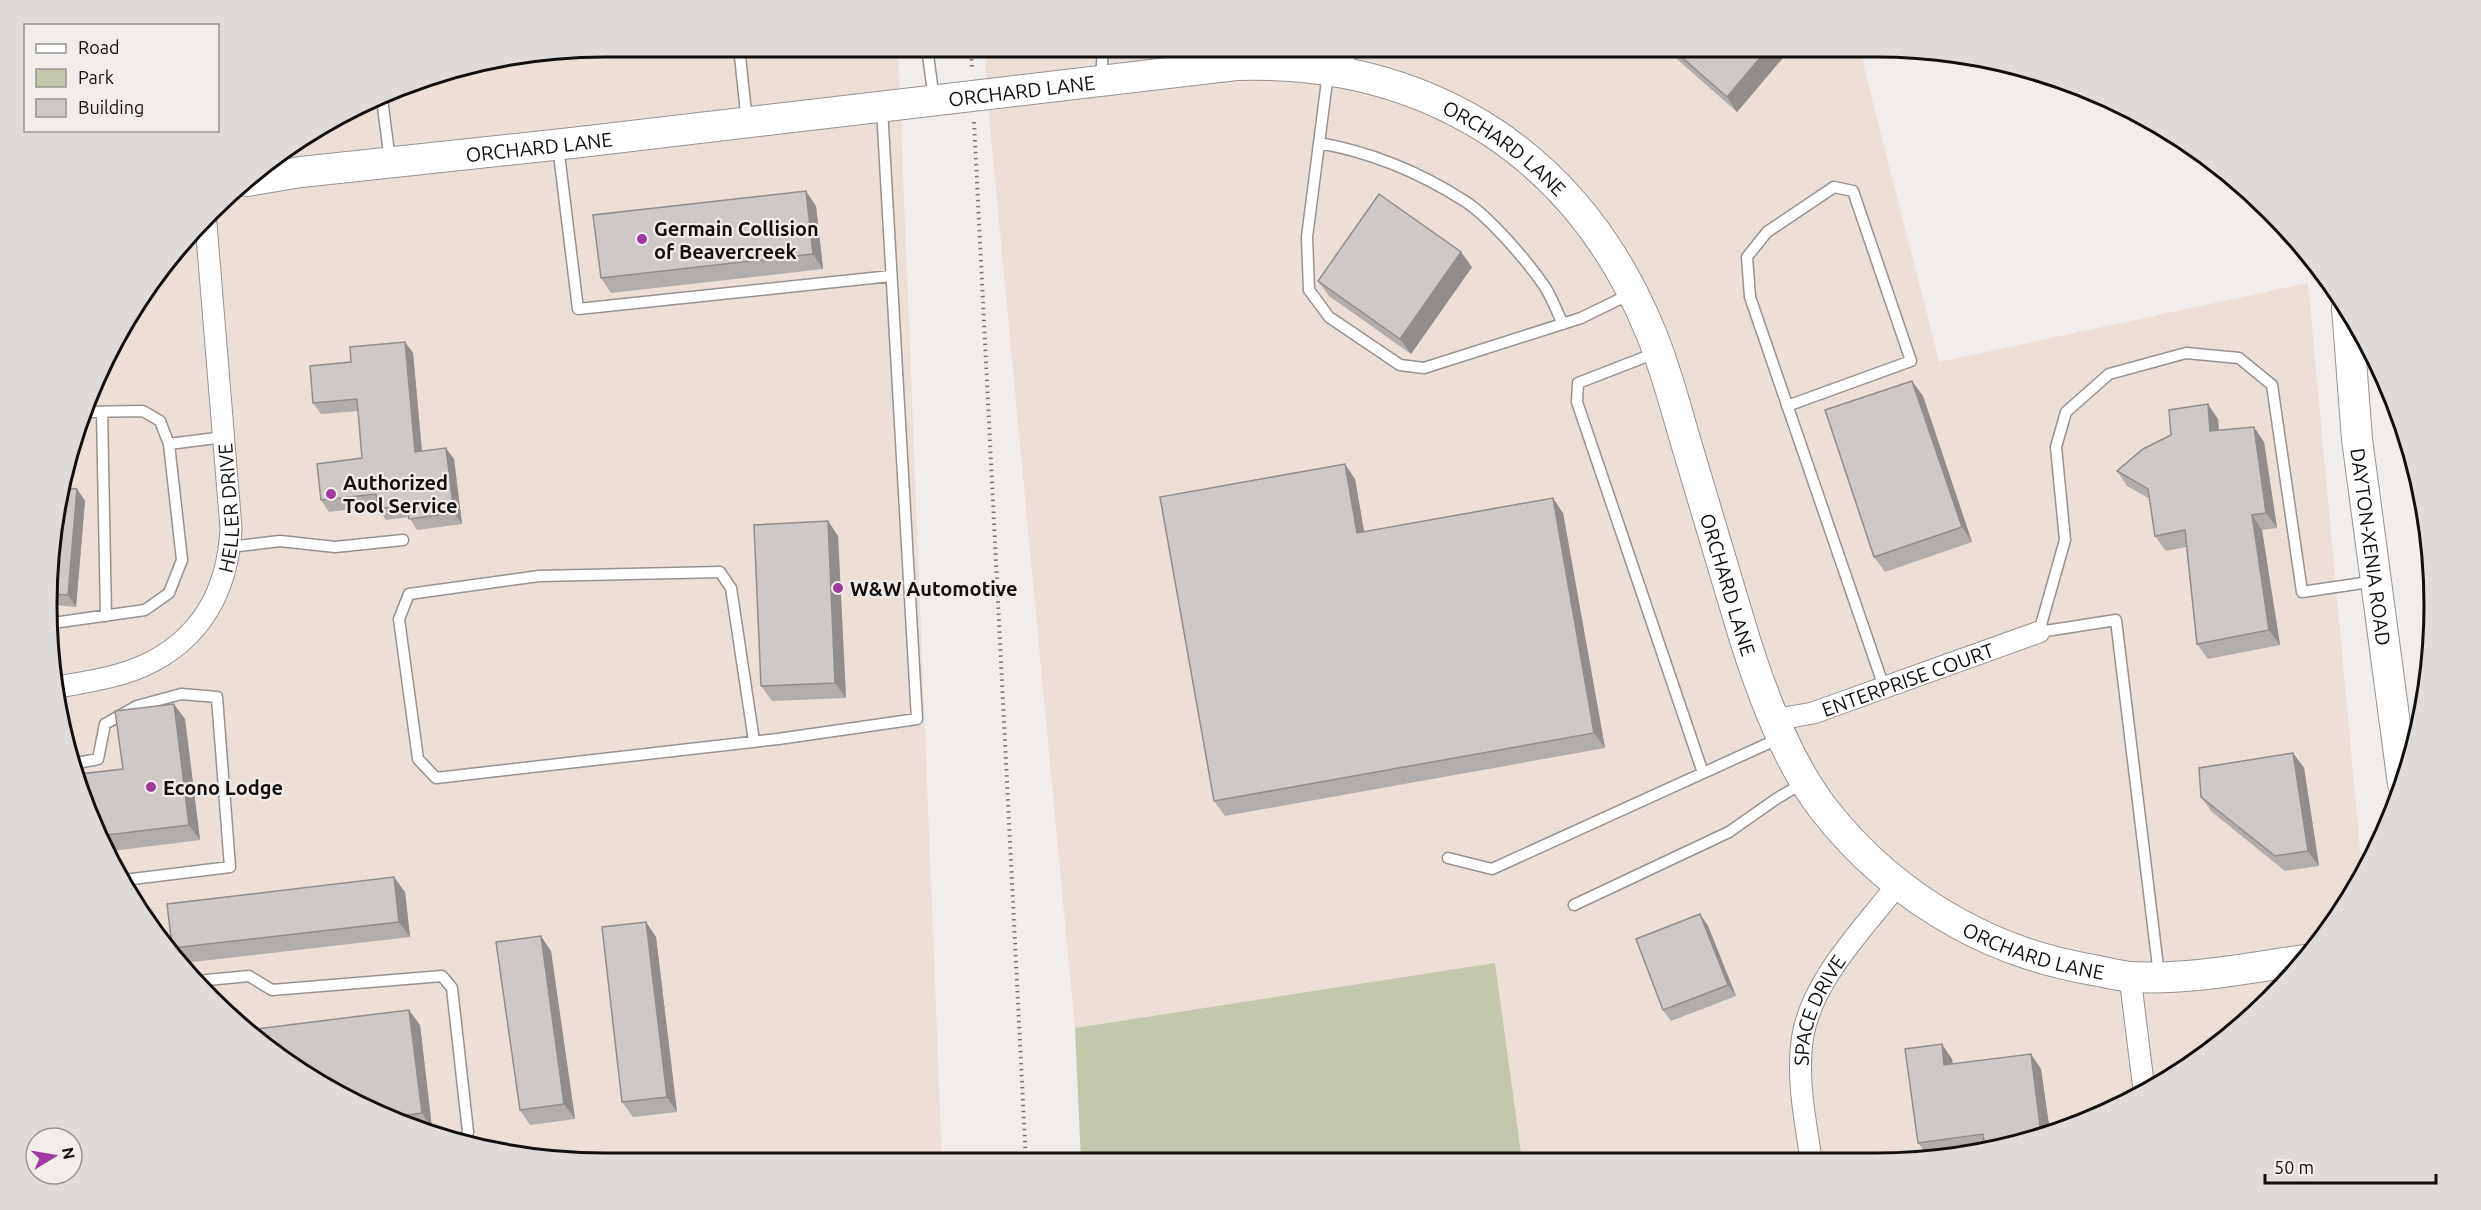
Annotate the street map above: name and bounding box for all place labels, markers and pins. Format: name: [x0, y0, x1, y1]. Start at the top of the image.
place label: Germain Collision of Beavercreek: [654, 217, 819, 263]
marker: Germain Collision of Beavercreek: [635, 232, 649, 246]
place label: Authorized Tool Service: [343, 471, 457, 517]
marker: Authorized Tool Service: [324, 487, 338, 501]
place label: W&W Automotive: [850, 577, 1018, 600]
marker: W&W Automotive: [831, 581, 845, 595]
place label: Econo Lodge: [163, 776, 283, 799]
marker: Econo Lodge: [144, 780, 158, 794]

